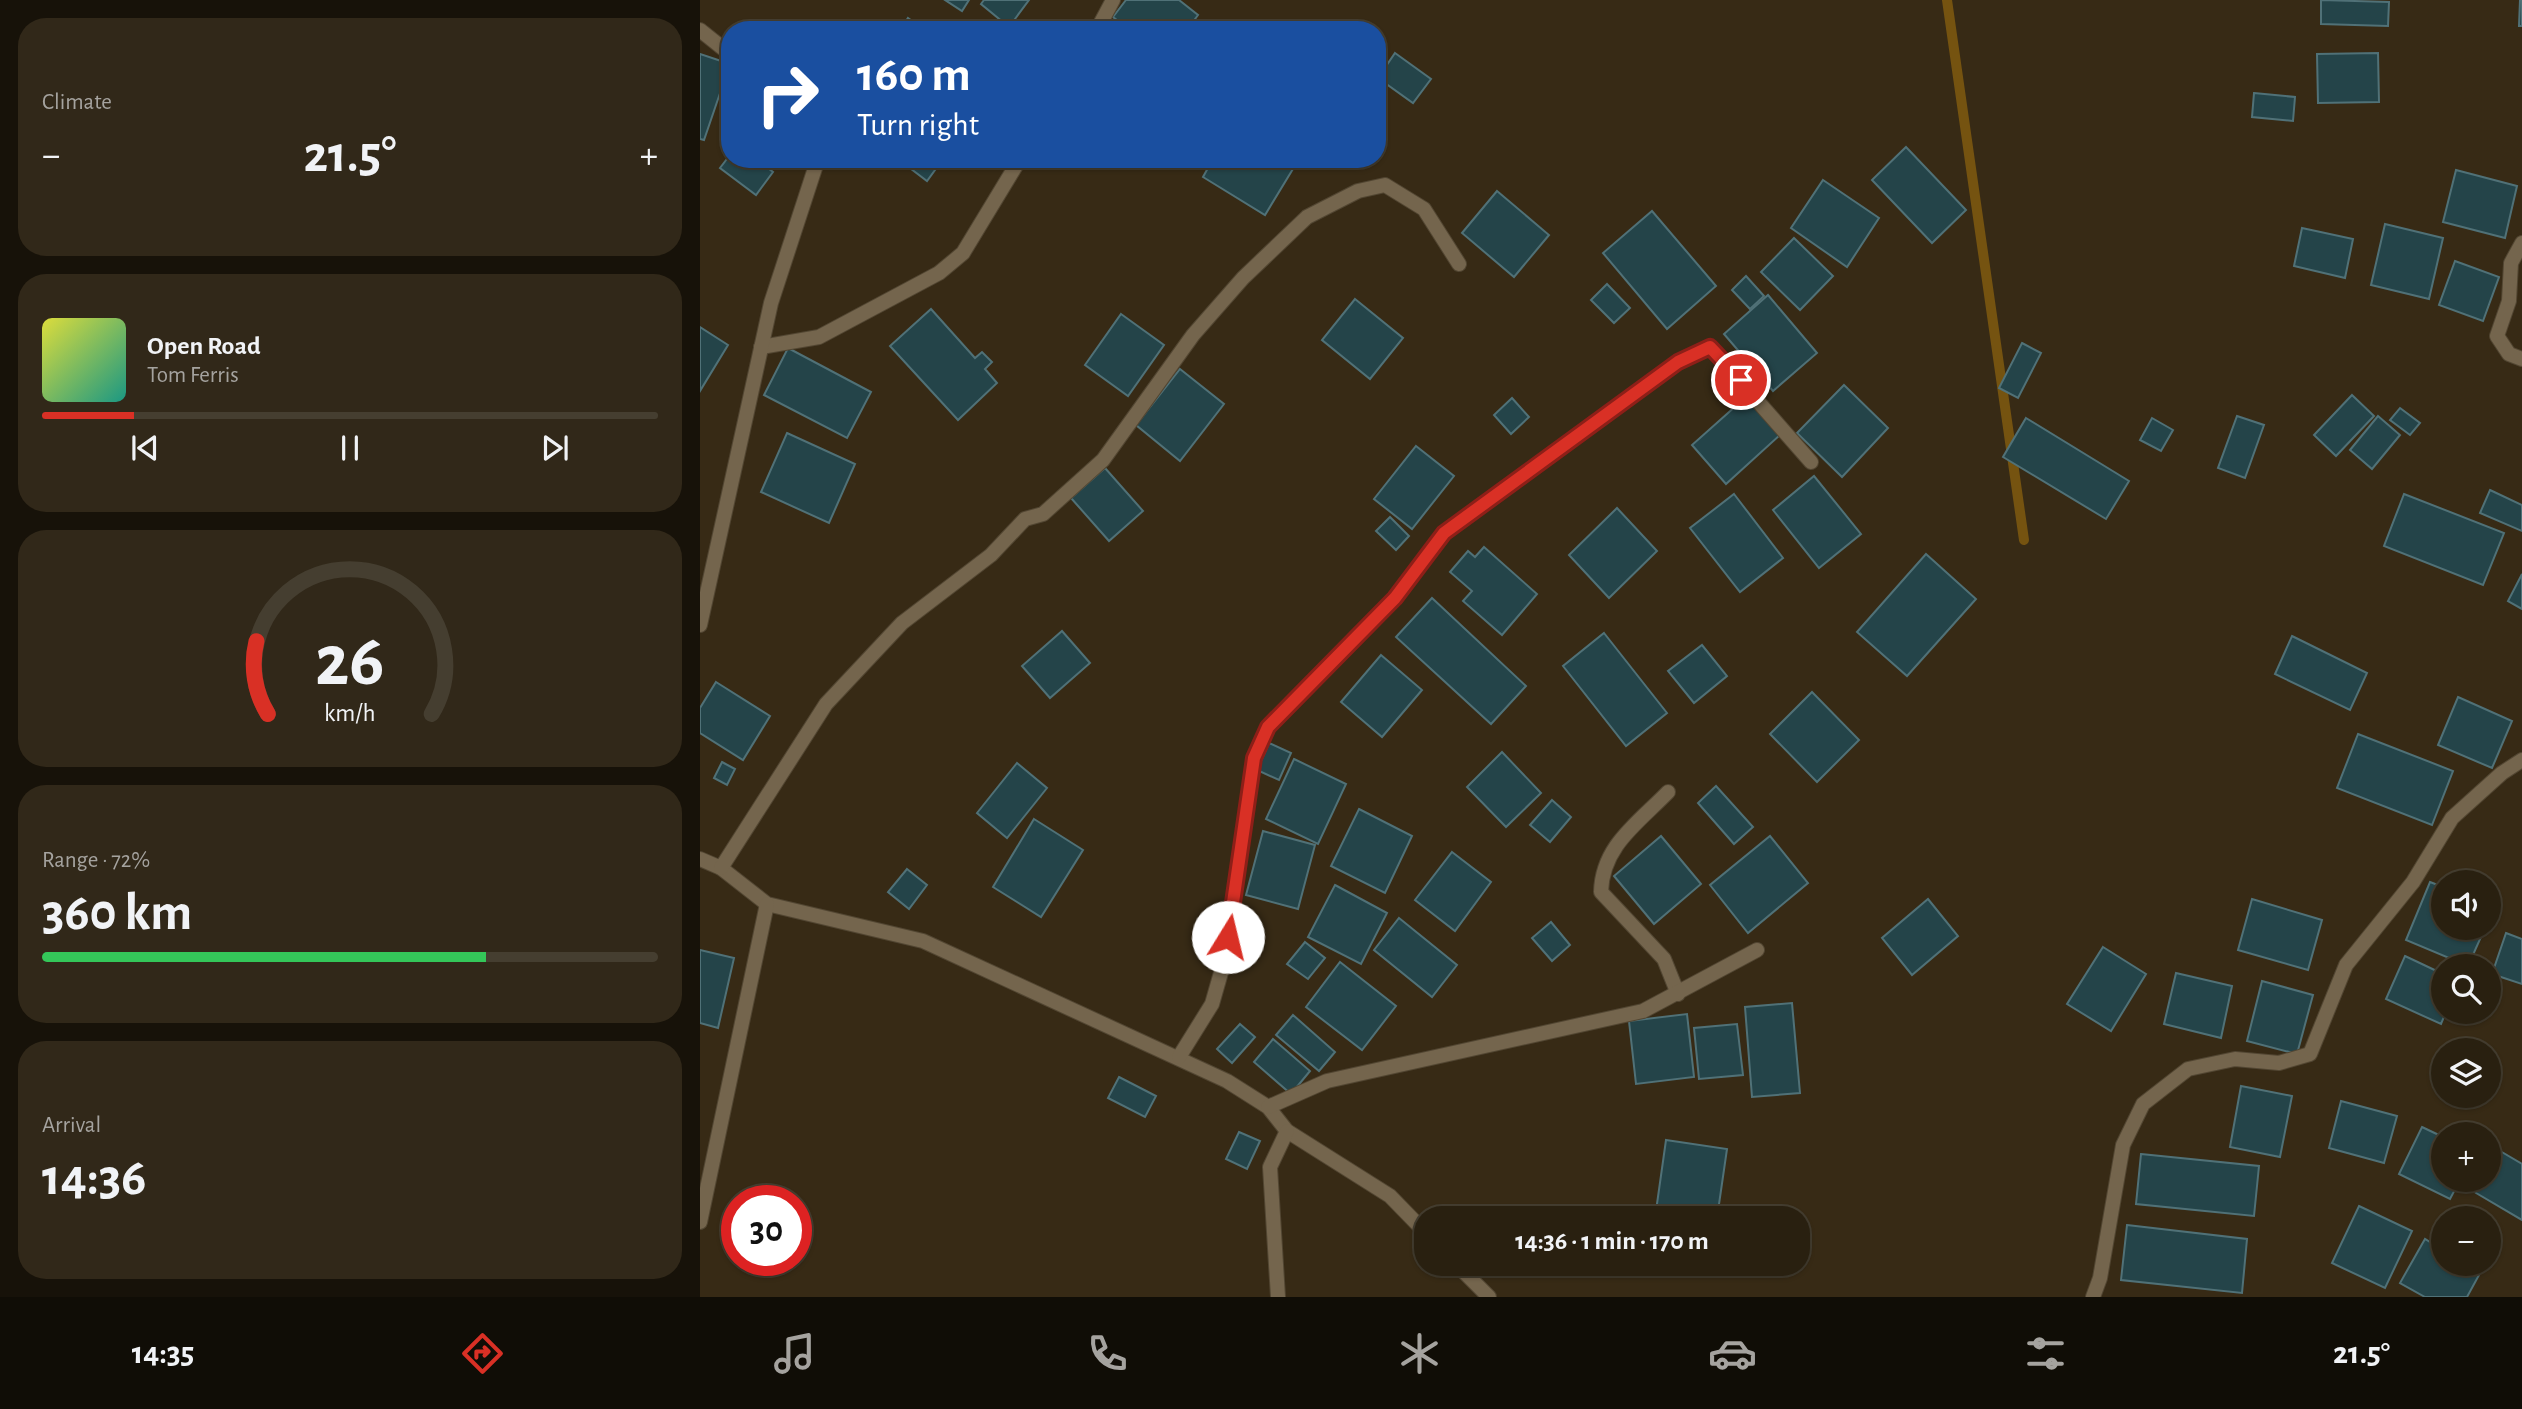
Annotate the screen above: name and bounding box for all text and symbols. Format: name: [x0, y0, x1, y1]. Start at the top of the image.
icon: right: [742, 49, 833, 140]
text: 160 m: [857, 51, 971, 100]
text: Climate: [42, 91, 112, 114]
text: Turn right: [857, 109, 979, 141]
text: 21.5°: [304, 129, 396, 181]
text: −: [42, 137, 60, 175]
text: +: [640, 137, 658, 175]
text: Open Road: [147, 333, 261, 359]
pin: [1711, 350, 1771, 410]
icon: arrive: [1722, 361, 1760, 399]
text: Tom Ferris: [147, 364, 239, 387]
icon: previous: [126, 429, 164, 467]
icon: pause: [331, 429, 369, 467]
icon: next: [536, 429, 574, 467]
text: 26: [315, 627, 385, 700]
text: km/h: [324, 701, 376, 726]
text: Range · 72%: [42, 849, 150, 872]
map controls: [2431, 870, 2501, 1276]
button: sound: [2431, 870, 2501, 940]
text: 360 km: [42, 887, 192, 939]
position arrow: [1191, 900, 1265, 974]
button: search: [2431, 954, 2501, 1024]
button: layers: [2431, 1038, 2501, 1108]
text: Arrival: [42, 1114, 101, 1137]
button: +: [2431, 1122, 2501, 1192]
text: 14:36: [42, 1152, 146, 1204]
speed limit sign: 30: [721, 1185, 812, 1276]
button: −: [2431, 1206, 2501, 1276]
text: 14:36 · 1 min · 170 m: [1515, 1228, 1709, 1254]
icon: directions: [458, 1329, 507, 1378]
icon: music: [770, 1329, 819, 1378]
icon: phone: [1083, 1329, 1132, 1378]
icon: climate: [1395, 1329, 1444, 1378]
icon: car: [1708, 1329, 1757, 1378]
icon: filters: [2021, 1329, 2070, 1378]
text: 14:35: [132, 1337, 194, 1369]
text: 21.5°: [2333, 1337, 2390, 1369]

